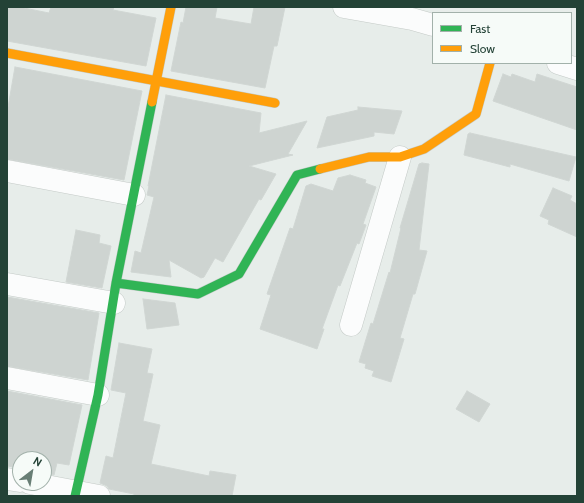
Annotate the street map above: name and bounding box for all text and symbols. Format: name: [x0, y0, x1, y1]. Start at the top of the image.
legend: [432, 12, 572, 64]
text: Fast: [470, 21, 490, 36]
text: Slow: [470, 41, 495, 56]
north arrow: [12, 451, 52, 491]
text: N: [31, 454, 45, 470]

